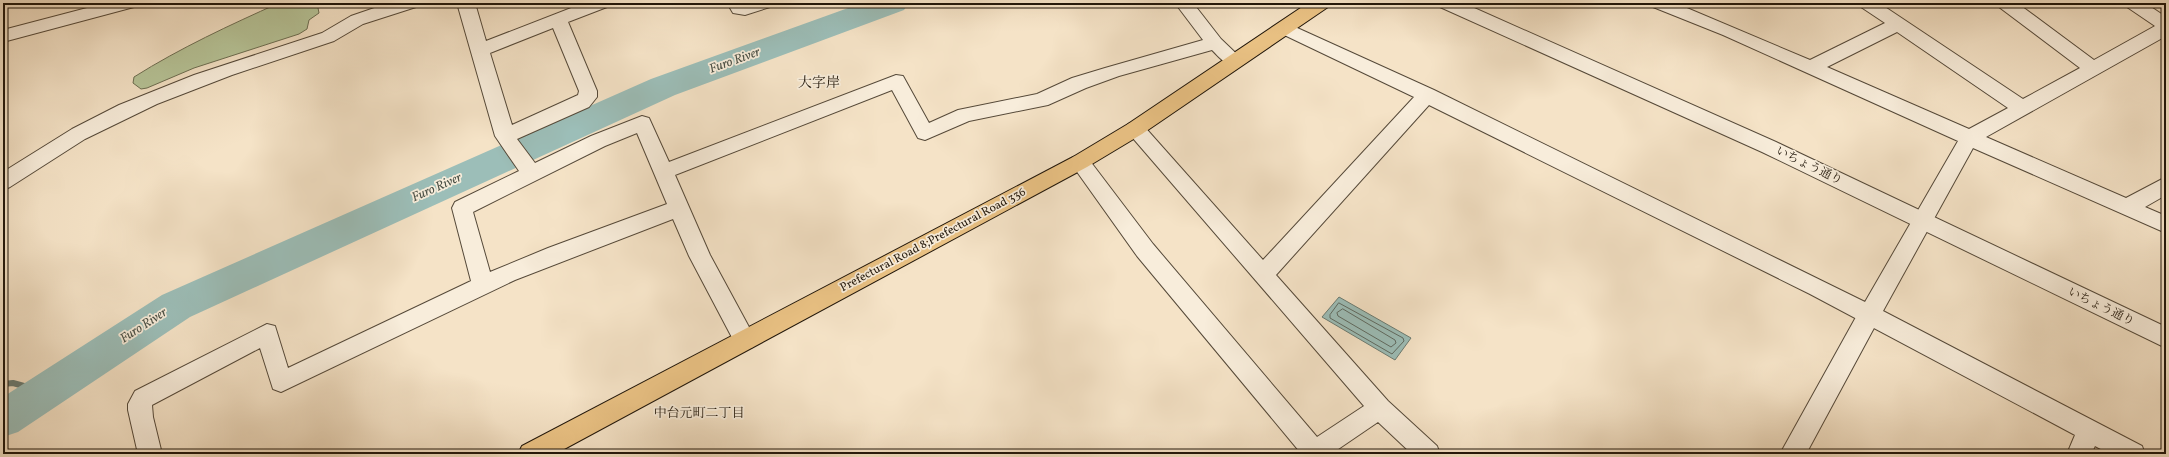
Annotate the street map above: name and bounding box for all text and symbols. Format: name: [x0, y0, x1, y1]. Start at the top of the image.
water label: Furo River: [707, 43, 763, 79]
district label: 大字岸: [798, 74, 840, 93]
street label: いちょう通り: [1773, 143, 1845, 189]
water label: Furo River: [409, 169, 465, 207]
street label: Prefectural Road 8;Prefectural Road 336: [837, 184, 1029, 296]
street label: いちょう通り: [2065, 284, 2137, 330]
water label: Furo River: [117, 304, 171, 348]
district label: 中台元町二丁目: [653, 405, 745, 423]

